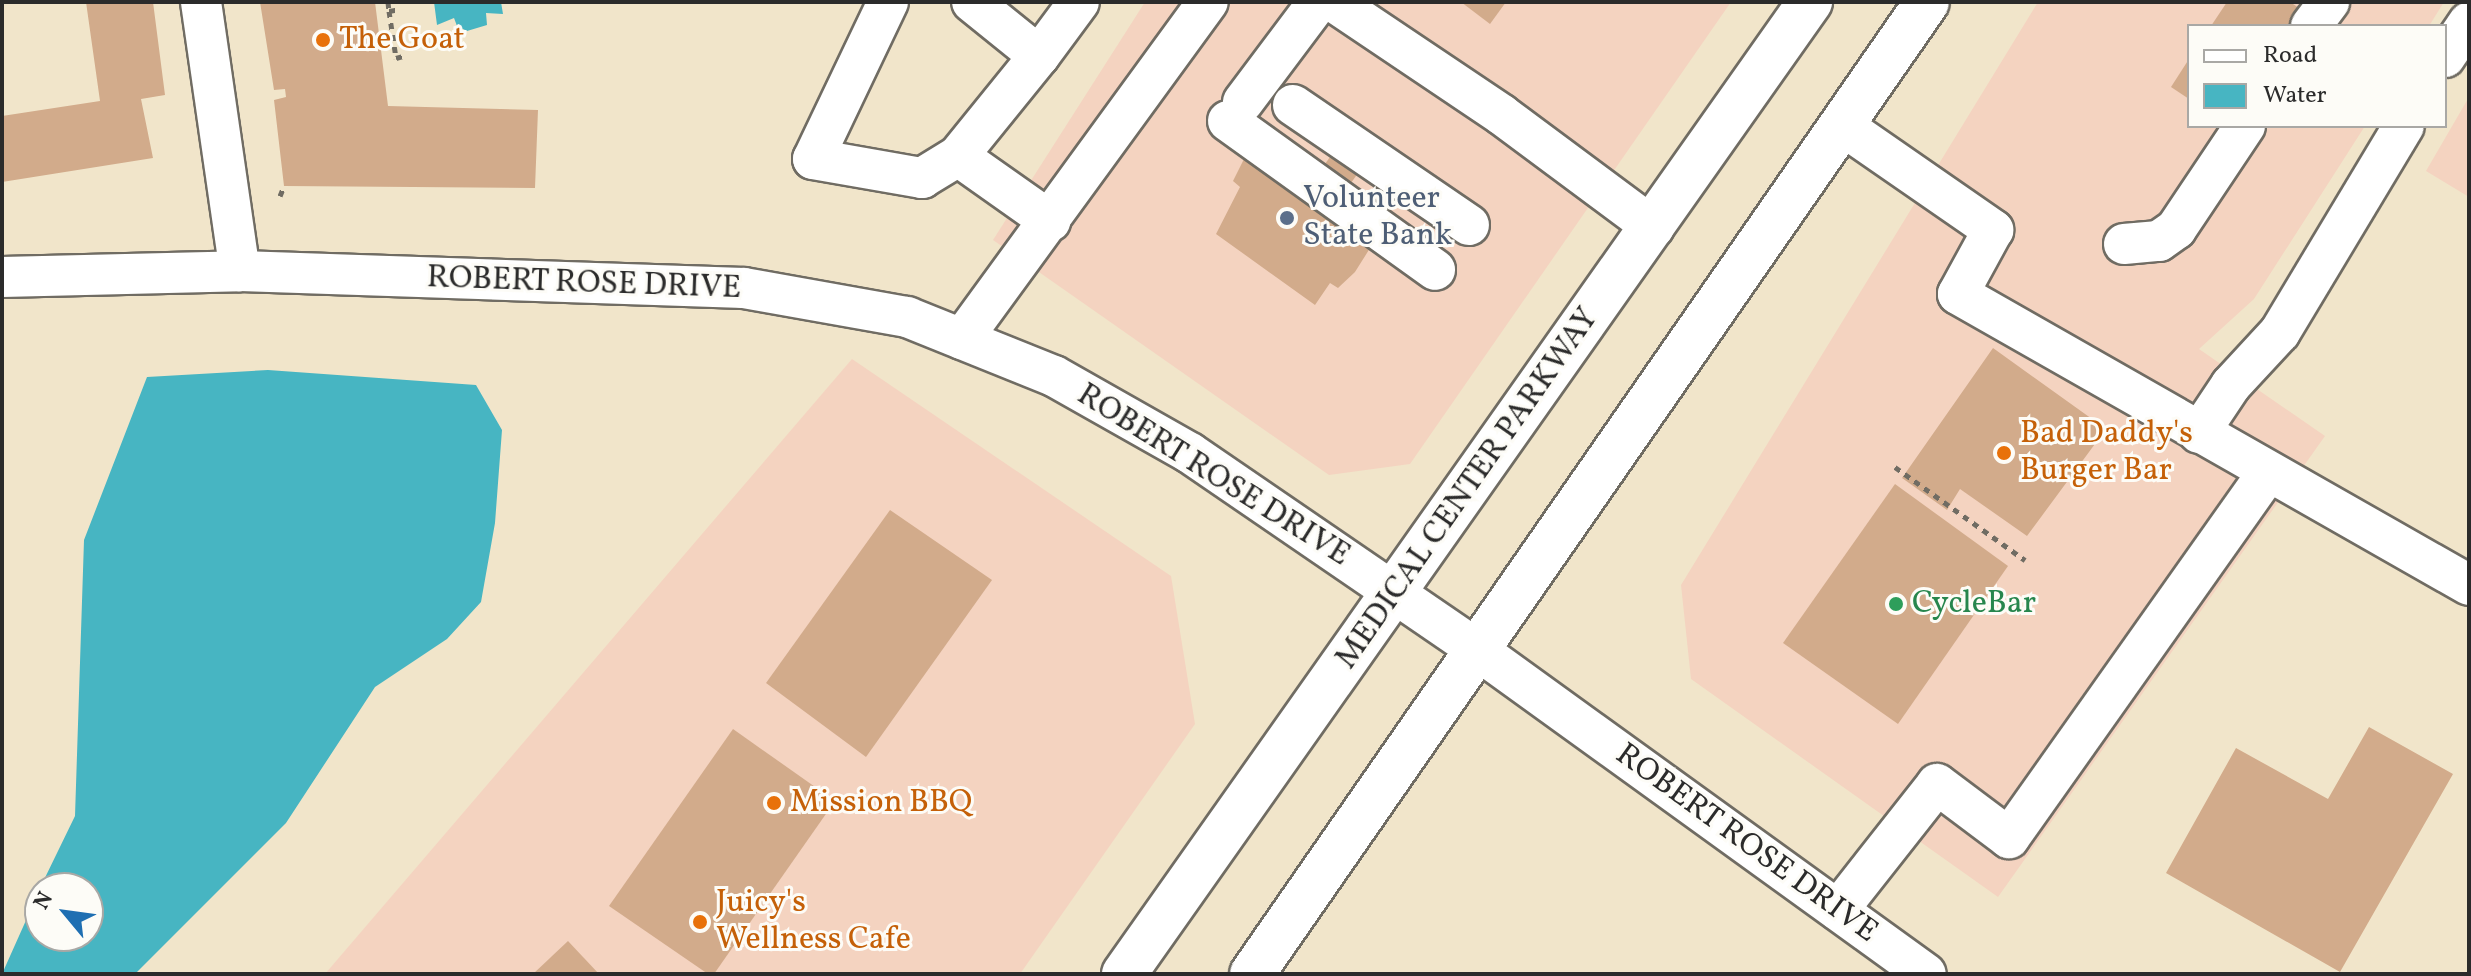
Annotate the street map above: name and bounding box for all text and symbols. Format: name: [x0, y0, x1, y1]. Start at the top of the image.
place label: The Goat: [339, 21, 465, 59]
legend: [2187, 24, 2447, 128]
marker: The Goat: [314, 31, 332, 49]
text: Road: [2263, 39, 2317, 73]
text: Water: [2263, 79, 2327, 113]
place label: Volunteer State Bank: [1303, 181, 1452, 256]
marker: Volunteer State Bank: [1278, 209, 1296, 227]
street label: ROBERT ROSE DRIVE: [426, 259, 742, 309]
street label: MEDICAL CENTER PARKWAY: [1328, 301, 1608, 677]
street label: ROBERT ROSE DRIVE: [1069, 376, 1357, 576]
place label: Bad Daddy's Burger Bar: [2020, 416, 2193, 491]
marker: Bad Daddy's Burger Bar: [1995, 444, 2013, 462]
place label: CycleBar: [1912, 585, 2036, 623]
marker: CycleBar: [1887, 595, 1905, 613]
street label: ROBERT ROSE DRIVE: [1607, 736, 1885, 952]
place label: Mission BBQ: [790, 784, 972, 822]
marker: Mission BBQ: [765, 794, 783, 812]
north arrow: [24, 872, 104, 952]
place label: Juicy's Wellness Cafe: [716, 885, 911, 960]
text: N: [27, 887, 62, 916]
marker: Juicy's Wellness Cafe: [691, 913, 709, 931]

